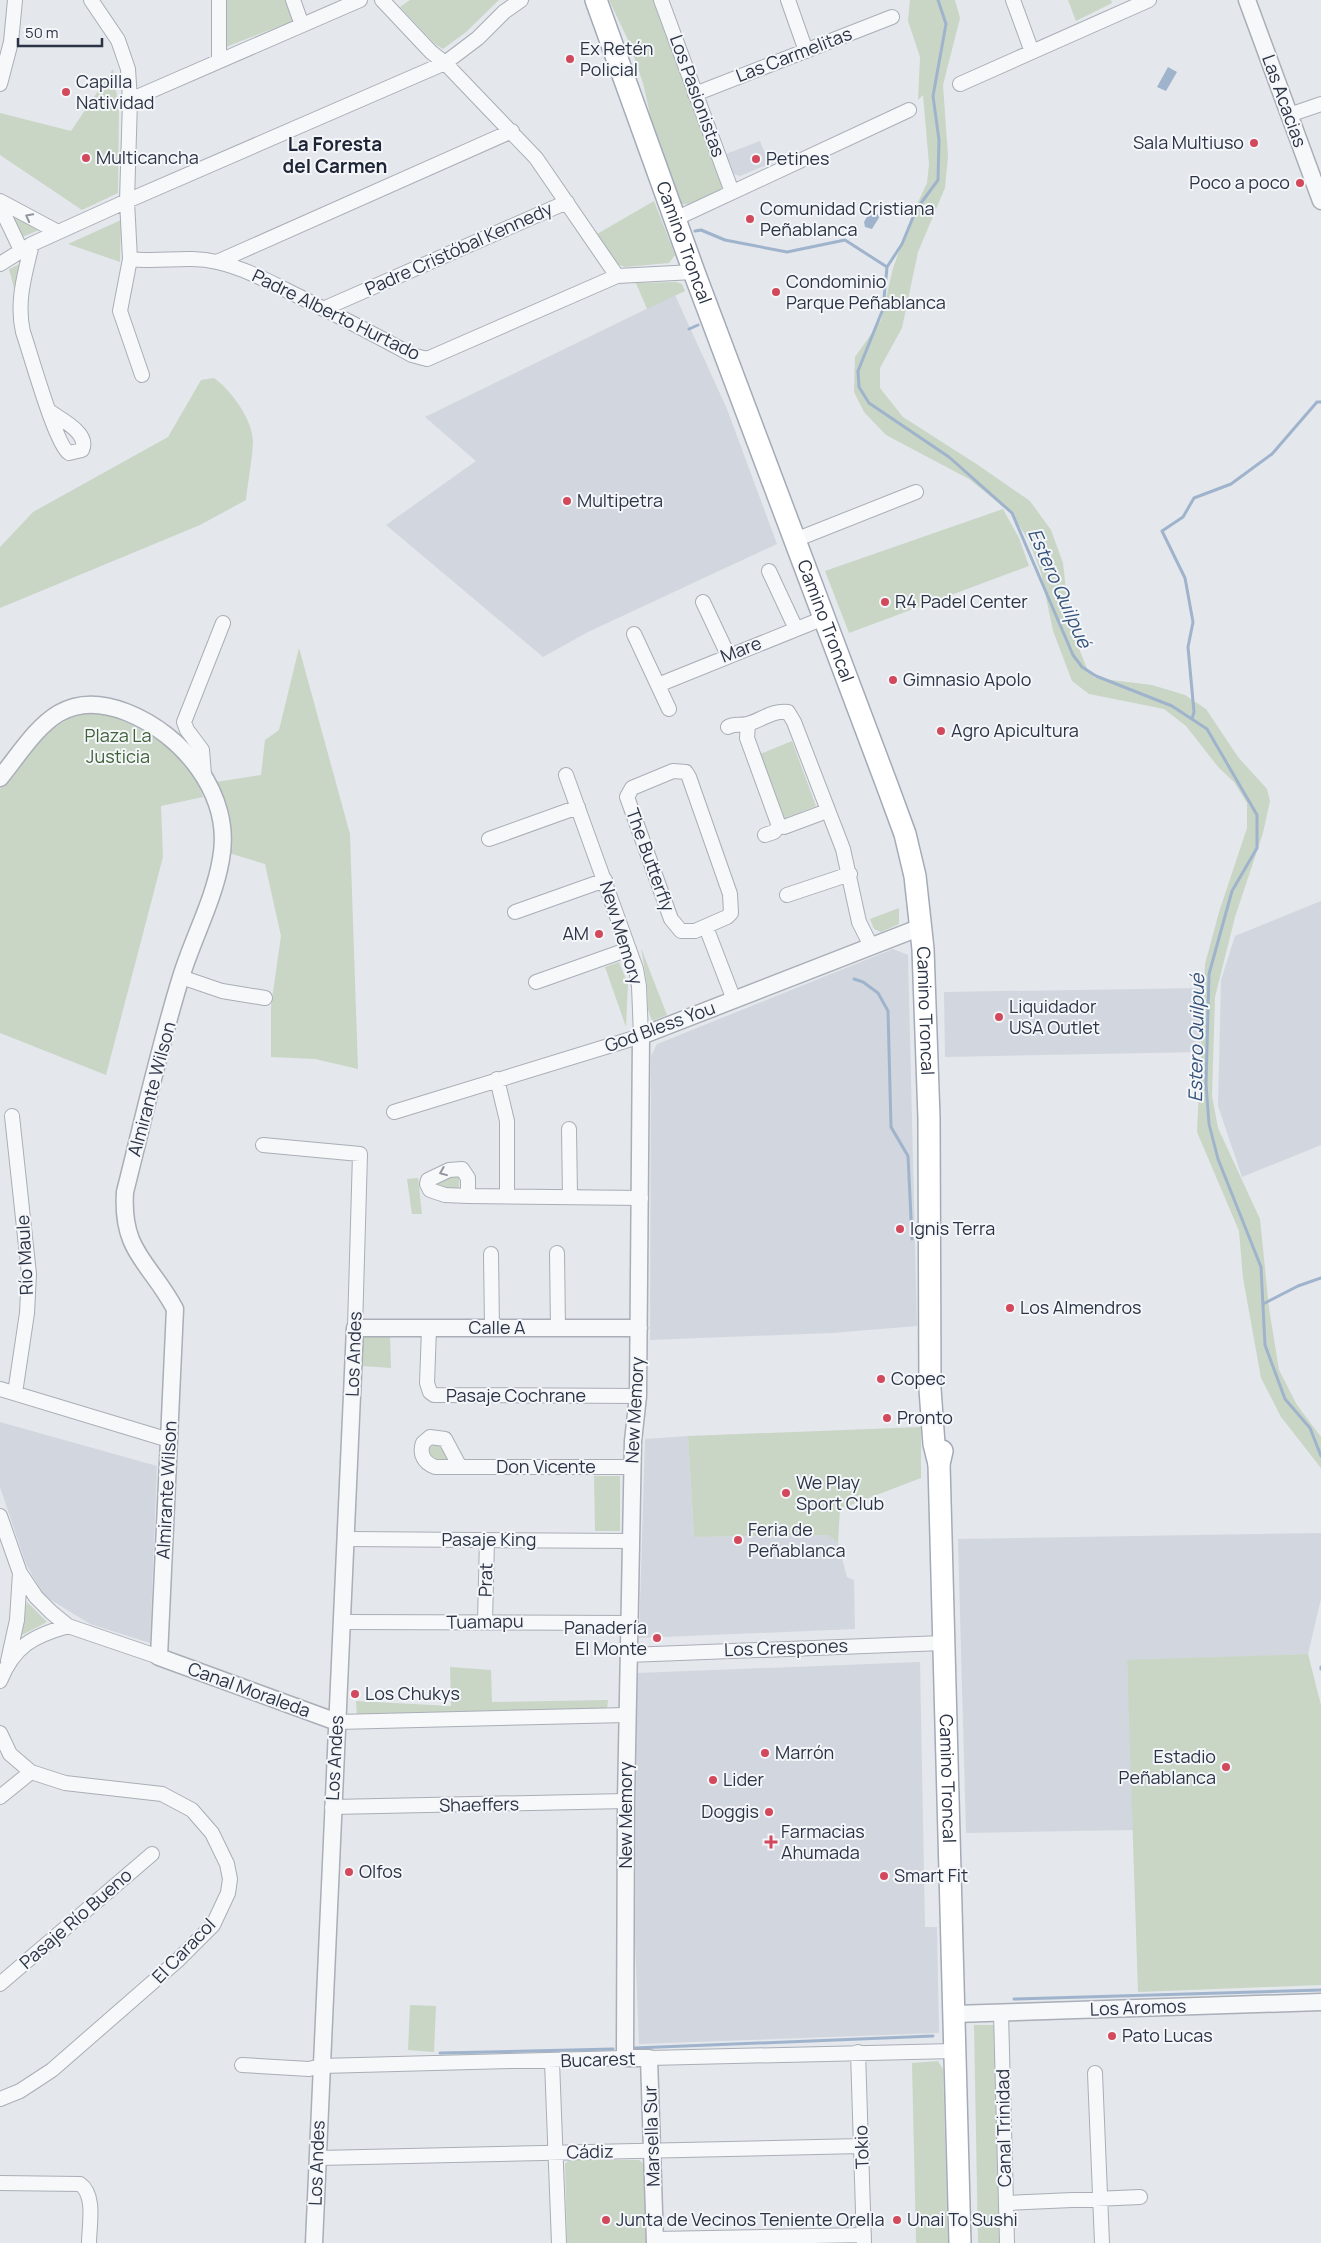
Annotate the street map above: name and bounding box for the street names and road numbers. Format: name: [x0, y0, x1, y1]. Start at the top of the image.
street label: Las Carmelitas: [732, 21, 855, 87]
street label: Los Pasionistas: [665, 31, 731, 160]
street label: Las Acacias: [1257, 51, 1313, 150]
street label: Camino Troncal: [651, 178, 718, 307]
street label: Padre Cristóbal Kennedy: [361, 196, 557, 300]
street label: Padre Alberto Hurtado: [249, 263, 424, 365]
street label: Camino Troncal: [792, 556, 860, 685]
street label: Mare: [717, 630, 765, 668]
street label: The Butterfly: [621, 805, 681, 915]
street label: New Memory: [595, 878, 649, 988]
street label: Camino Troncal: [912, 946, 940, 1076]
street label: God Bless You: [601, 995, 718, 1057]
street label: Almirante Wilson: [122, 1019, 181, 1159]
street label: Río Maule: [10, 1214, 38, 1296]
street label: Los Andes: [340, 1311, 366, 1397]
street label: Calle A: [469, 1315, 526, 1339]
street label: New Memory: [619, 1355, 649, 1464]
street label: Pasaje Cochrane: [446, 1383, 586, 1407]
street label: Almirante Wilson: [150, 1420, 182, 1560]
street label: Don Vicente: [496, 1454, 596, 1478]
street label: Pasaje King: [442, 1527, 536, 1551]
street label: Prat: [472, 1562, 498, 1597]
street label: Tuamapu: [446, 1608, 524, 1634]
street label: Los Crespones: [724, 1633, 848, 1661]
street label: Canal Moraleda: [185, 1656, 314, 1722]
street label: Camino Troncal: [935, 1714, 962, 1843]
street label: Los Andes: [320, 1715, 348, 1801]
street label: New Memory: [613, 1761, 637, 1869]
street label: Shaeffers: [439, 1791, 519, 1817]
street label: Pasaje Río Bueno: [14, 1863, 137, 1974]
street label: El Caracol: [146, 1913, 220, 1988]
street label: Los Aromos: [1089, 1993, 1187, 2021]
street label: Bucarest: [560, 2046, 636, 2072]
street label: Canal Trinidad: [990, 2069, 1016, 2187]
street label: Marsella Sur: [637, 2084, 665, 2187]
street label: Los Andes: [303, 2120, 329, 2206]
street label: Tokio: [848, 2125, 874, 2169]
street label: Cádiz: [566, 2139, 614, 2163]

